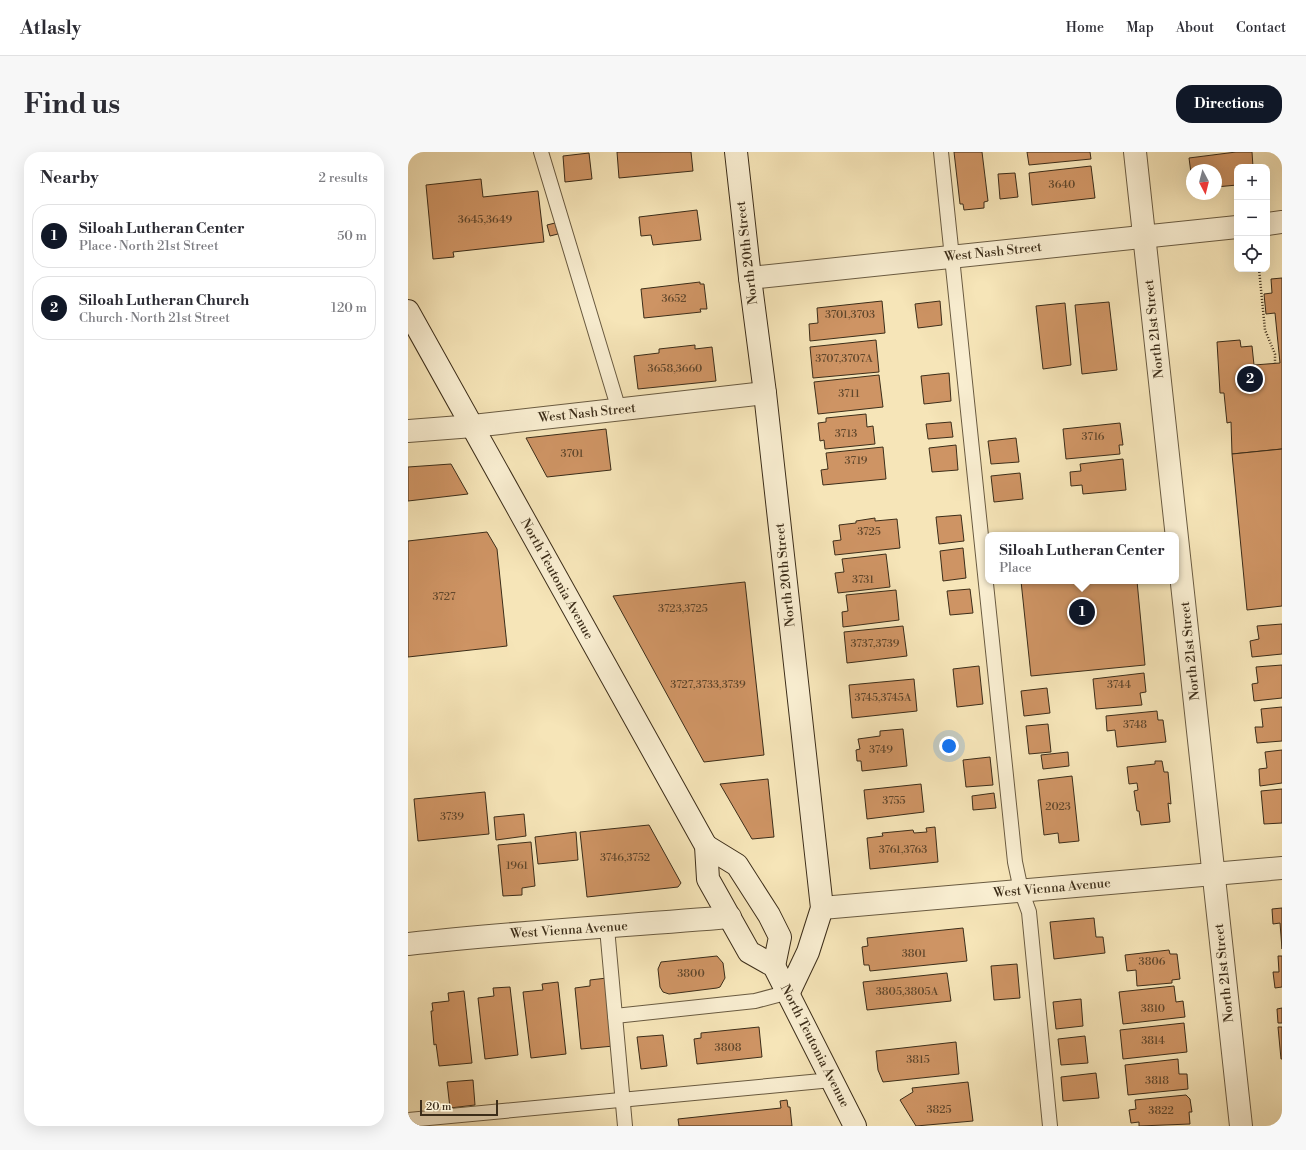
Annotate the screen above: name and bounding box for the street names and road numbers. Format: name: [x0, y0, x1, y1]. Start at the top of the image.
street label: North 20th Street: [733, 200, 761, 306]
street label: West Nash Street: [942, 239, 1043, 265]
street label: North 21st Street: [1141, 278, 1167, 379]
street label: West Nash Street: [536, 400, 637, 426]
street label: North Teutonia Avenue: [517, 516, 597, 643]
street label: North 20th Street: [772, 522, 798, 628]
street label: North 21st Street: [1177, 600, 1203, 701]
street label: West Vienna Avenue: [992, 875, 1112, 901]
street label: West Vienna Avenue: [509, 918, 629, 942]
street label: North 21st Street: [1211, 922, 1237, 1023]
street label: North Teutonia Avenue: [777, 982, 853, 1111]

